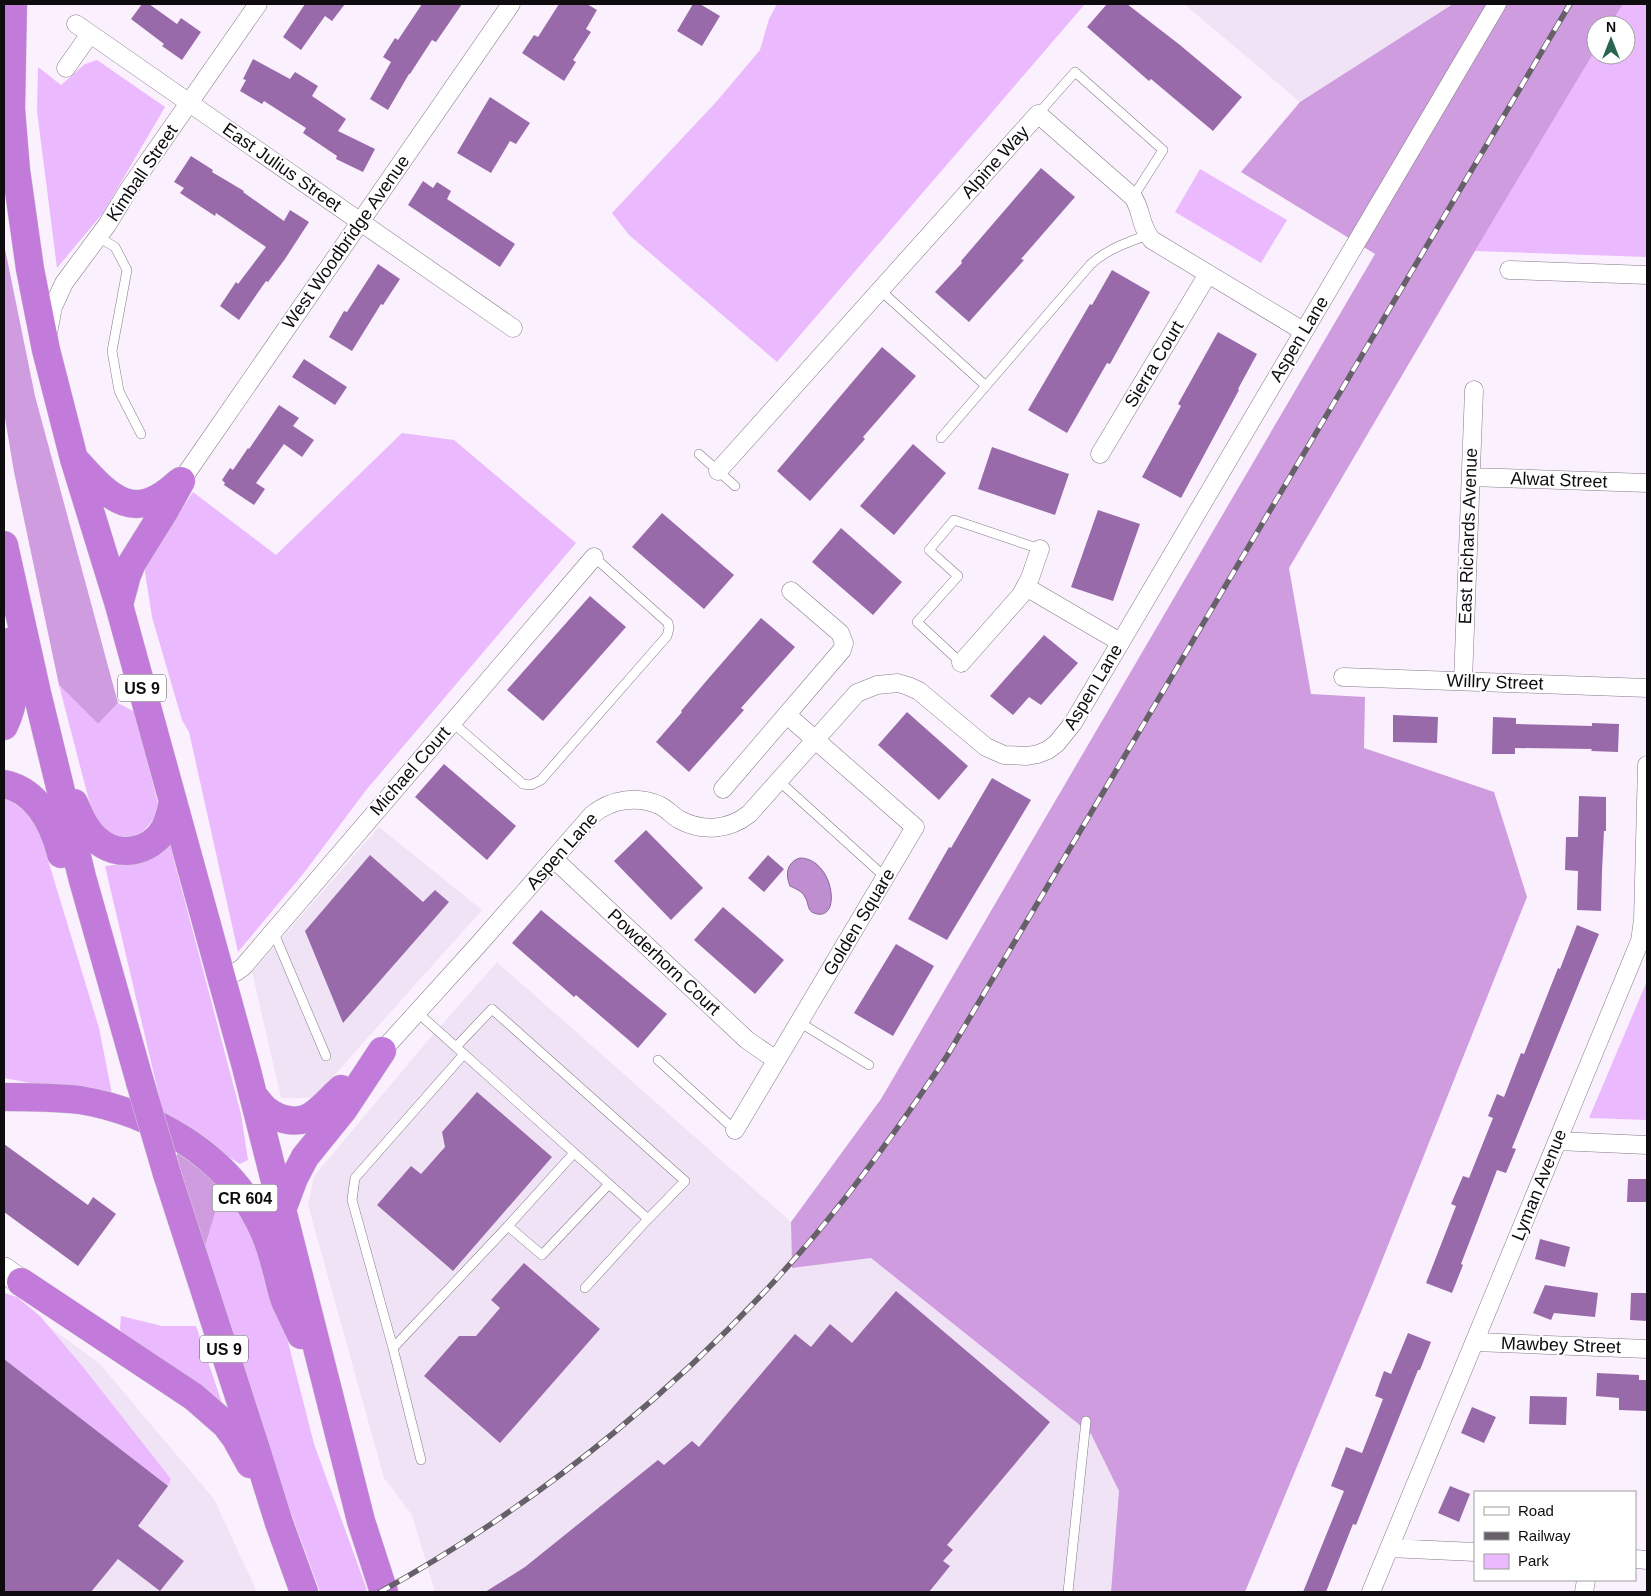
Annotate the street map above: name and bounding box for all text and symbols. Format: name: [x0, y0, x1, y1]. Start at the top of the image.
north arrow: [1586, 15, 1636, 65]
text: N: [1606, 19, 1616, 35]
street label: East Julius Street: [219, 119, 345, 215]
street label: Kimball Street: [102, 121, 182, 225]
street label: Alpine Way: [957, 122, 1033, 202]
street label: West Woodbridge Avenue: [278, 151, 414, 333]
street label: Aspen Lane: [1266, 293, 1332, 385]
street label: Sierra Court: [1120, 317, 1188, 411]
street label: East Richards Avenue: [1455, 447, 1481, 625]
street label: Alwat Street: [1510, 468, 1608, 492]
street label: Aspen Lane: [1060, 641, 1126, 733]
street label: Willry Street: [1446, 670, 1544, 694]
road number: US 9: [118, 674, 166, 701]
street label: Michael Court: [366, 723, 454, 819]
street label: Aspen Lane: [522, 809, 602, 893]
street label: Golden Square: [819, 865, 899, 979]
street label: Powderhorn Court: [604, 905, 724, 1019]
street label: Lyman Avenue: [1508, 1127, 1570, 1243]
road number: CR 604: [212, 1184, 278, 1212]
street label: Mawbey Street: [1501, 1333, 1621, 1357]
road number: US 9: [200, 1336, 248, 1362]
legend: [1474, 1491, 1636, 1581]
text: Road: [1518, 1502, 1554, 1519]
text: Railway: [1518, 1527, 1571, 1544]
text: Park: [1518, 1552, 1549, 1569]

